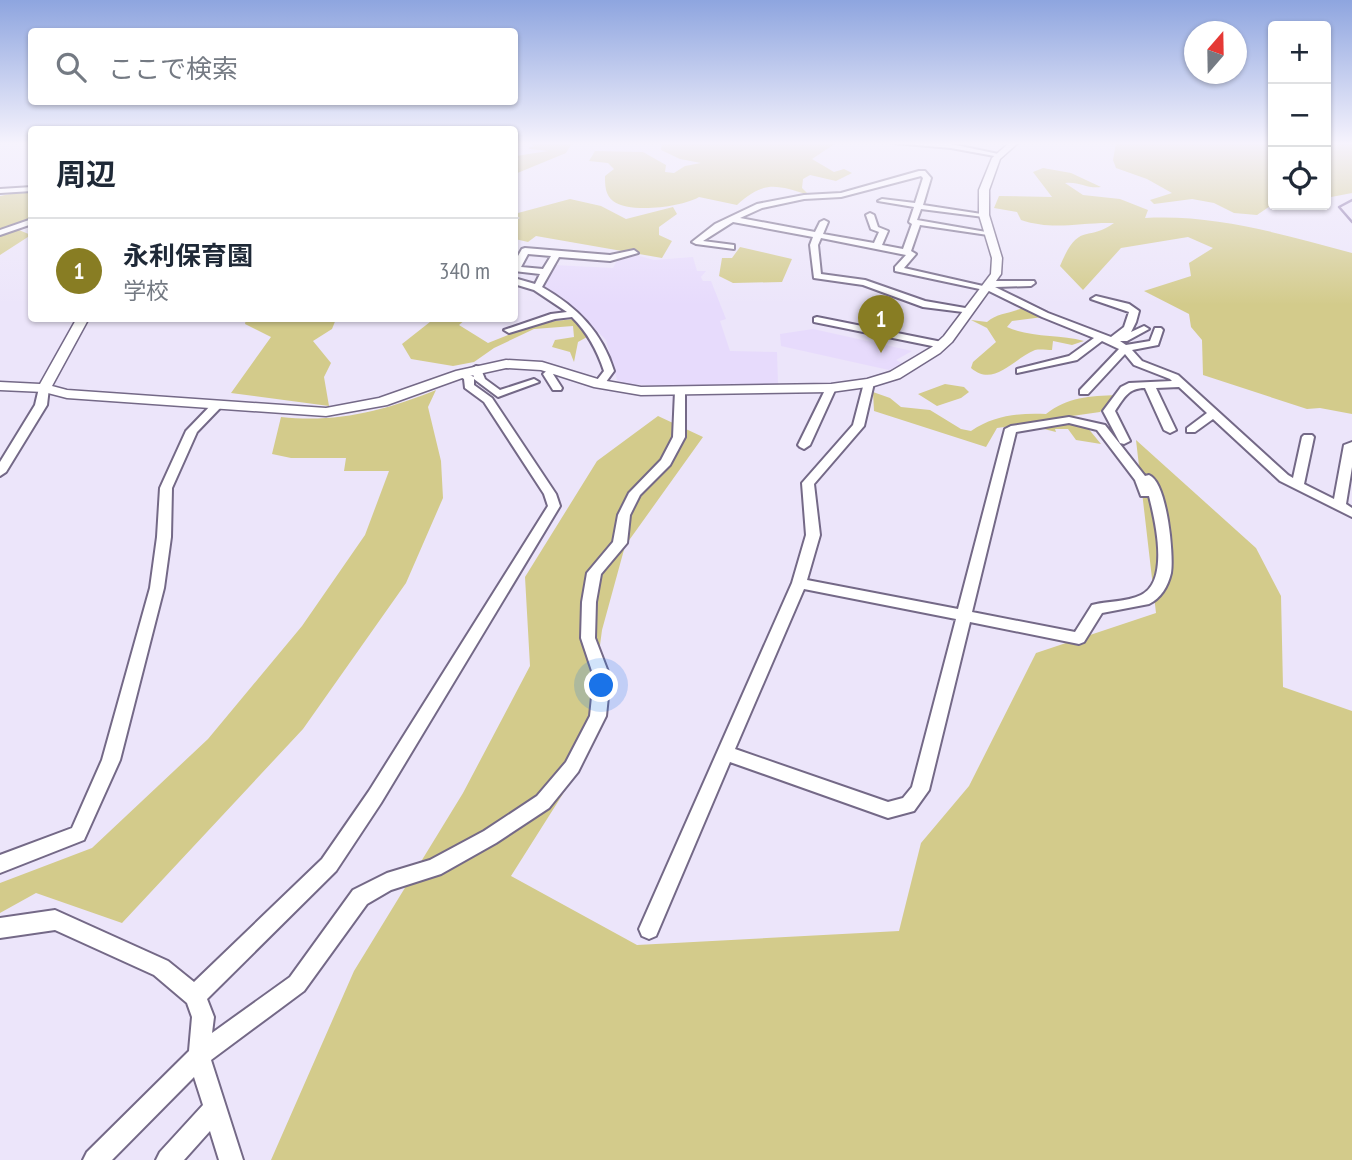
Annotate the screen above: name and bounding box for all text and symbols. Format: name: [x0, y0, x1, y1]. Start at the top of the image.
north arrow: [1184, 21, 1247, 84]
map controls: [1268, 21, 1331, 210]
button: +: [1268, 21, 1331, 84]
search box: [28, 28, 518, 105]
icon: search: [52, 48, 90, 86]
text: ここで検索: [108, 52, 238, 85]
button: −: [1268, 84, 1331, 147]
button: locate: [1268, 147, 1331, 210]
text: 周辺: [56, 154, 116, 193]
text: 永利保育園: [123, 239, 253, 272]
text: 1: [74, 256, 85, 285]
text: 340 m: [439, 256, 490, 285]
text: 学校: [123, 276, 169, 305]
pin: 1: [858, 295, 904, 353]
your location: [584, 668, 618, 702]

